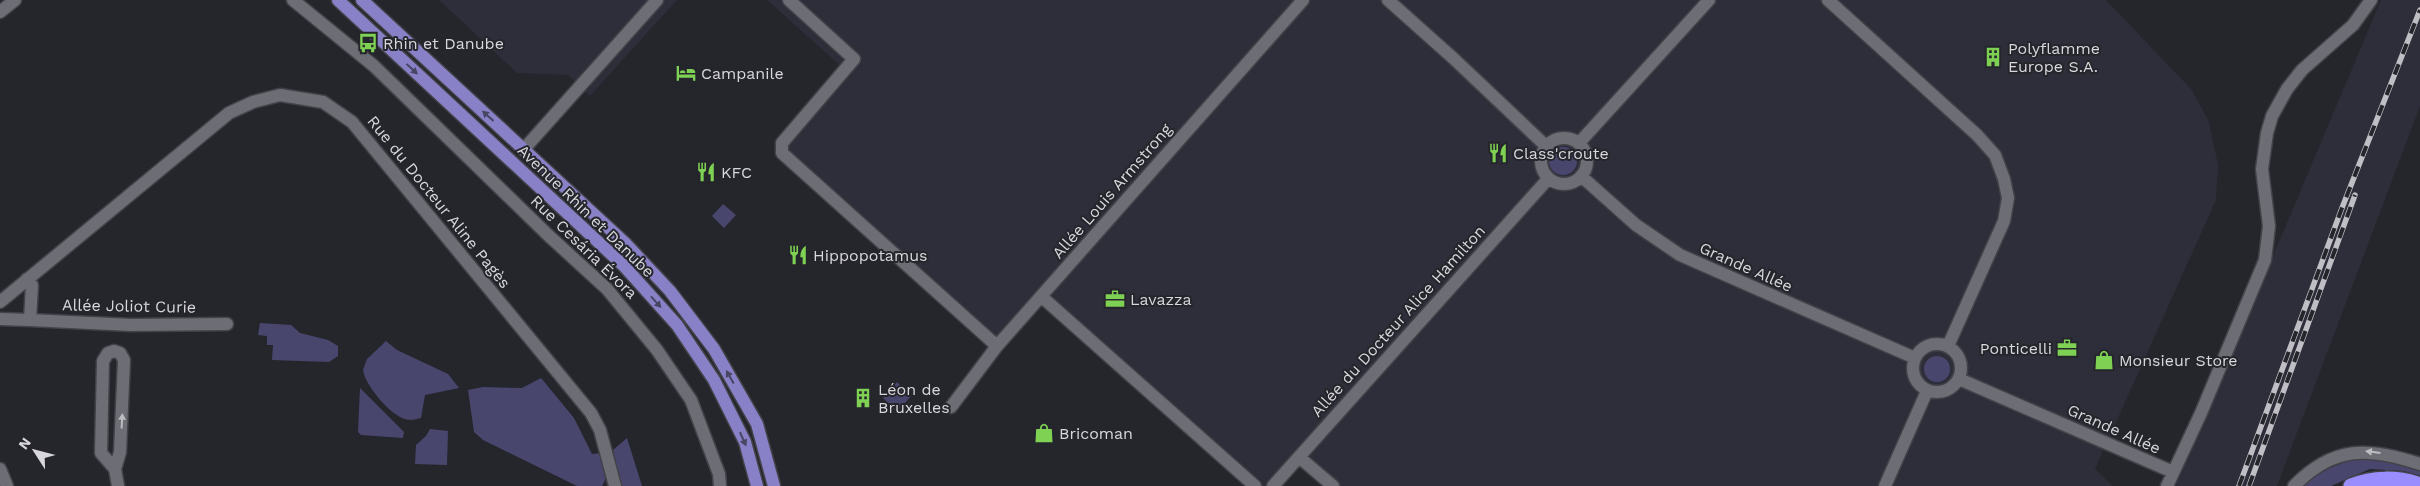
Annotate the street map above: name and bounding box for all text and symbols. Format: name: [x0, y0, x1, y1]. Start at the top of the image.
bus stop icon: Rhin et Danube: [357, 32, 379, 54]
place label: Rhin et Danube: [383, 34, 504, 53]
place label: Polyflamme Europe S.A.: [2008, 39, 2100, 76]
building icon: Polyflamme Europe S.A.: [1982, 46, 2004, 68]
hotel icon: Campanile: [675, 62, 697, 84]
one-way arrow: [406, 63, 418, 75]
place label: Campanile: [701, 64, 784, 83]
one-way arrow: [482, 110, 494, 122]
street label: Rue du Docteur Aline Pagès: [363, 112, 515, 292]
street label: Allée Louis Armstrong: [1048, 119, 1176, 262]
street label: Avenue Rhin et Danube: [514, 141, 658, 281]
restaurant icon: Class'croute: [1487, 142, 1509, 164]
place label: Class'croute: [1513, 144, 1609, 163]
restaurant icon: KFC: [695, 161, 717, 183]
place label: KFC: [721, 163, 752, 182]
street label: Rue Cesária Évora: [527, 191, 641, 303]
street label: Allée du Docteur Alice Hamilton: [1307, 221, 1489, 421]
street label: Grande Allée: [1697, 238, 1795, 296]
restaurant icon: Hippopotamus: [787, 244, 809, 266]
place label: Hippopotamus: [813, 246, 927, 265]
office icon: Lavazza: [1104, 288, 1126, 310]
place label: Lavazza: [1130, 290, 1192, 309]
street label: Allée Joliot Curie: [62, 295, 196, 317]
one-way arrow: [650, 296, 662, 308]
office icon: Ponticelli: [2056, 337, 2078, 359]
place label: Ponticelli: [1980, 339, 2052, 358]
shop icon: Monsieur Store: [2093, 349, 2115, 371]
place label: Monsieur Store: [2119, 351, 2238, 370]
one-way arrow: [725, 370, 734, 384]
place label: Léon de Bruxelles: [878, 380, 950, 417]
building icon: Léon de Bruxelles: [852, 387, 874, 409]
street label: Grande Allée: [2065, 400, 2163, 458]
one-way arrow: [118, 412, 126, 428]
shop icon: Bricoman: [1033, 422, 1055, 444]
place label: Bricoman: [1059, 424, 1133, 443]
north arrow: [10, 426, 60, 476]
one-way arrow: [739, 432, 747, 446]
text: N: [15, 434, 34, 452]
one-way arrow: [2365, 448, 2381, 456]

